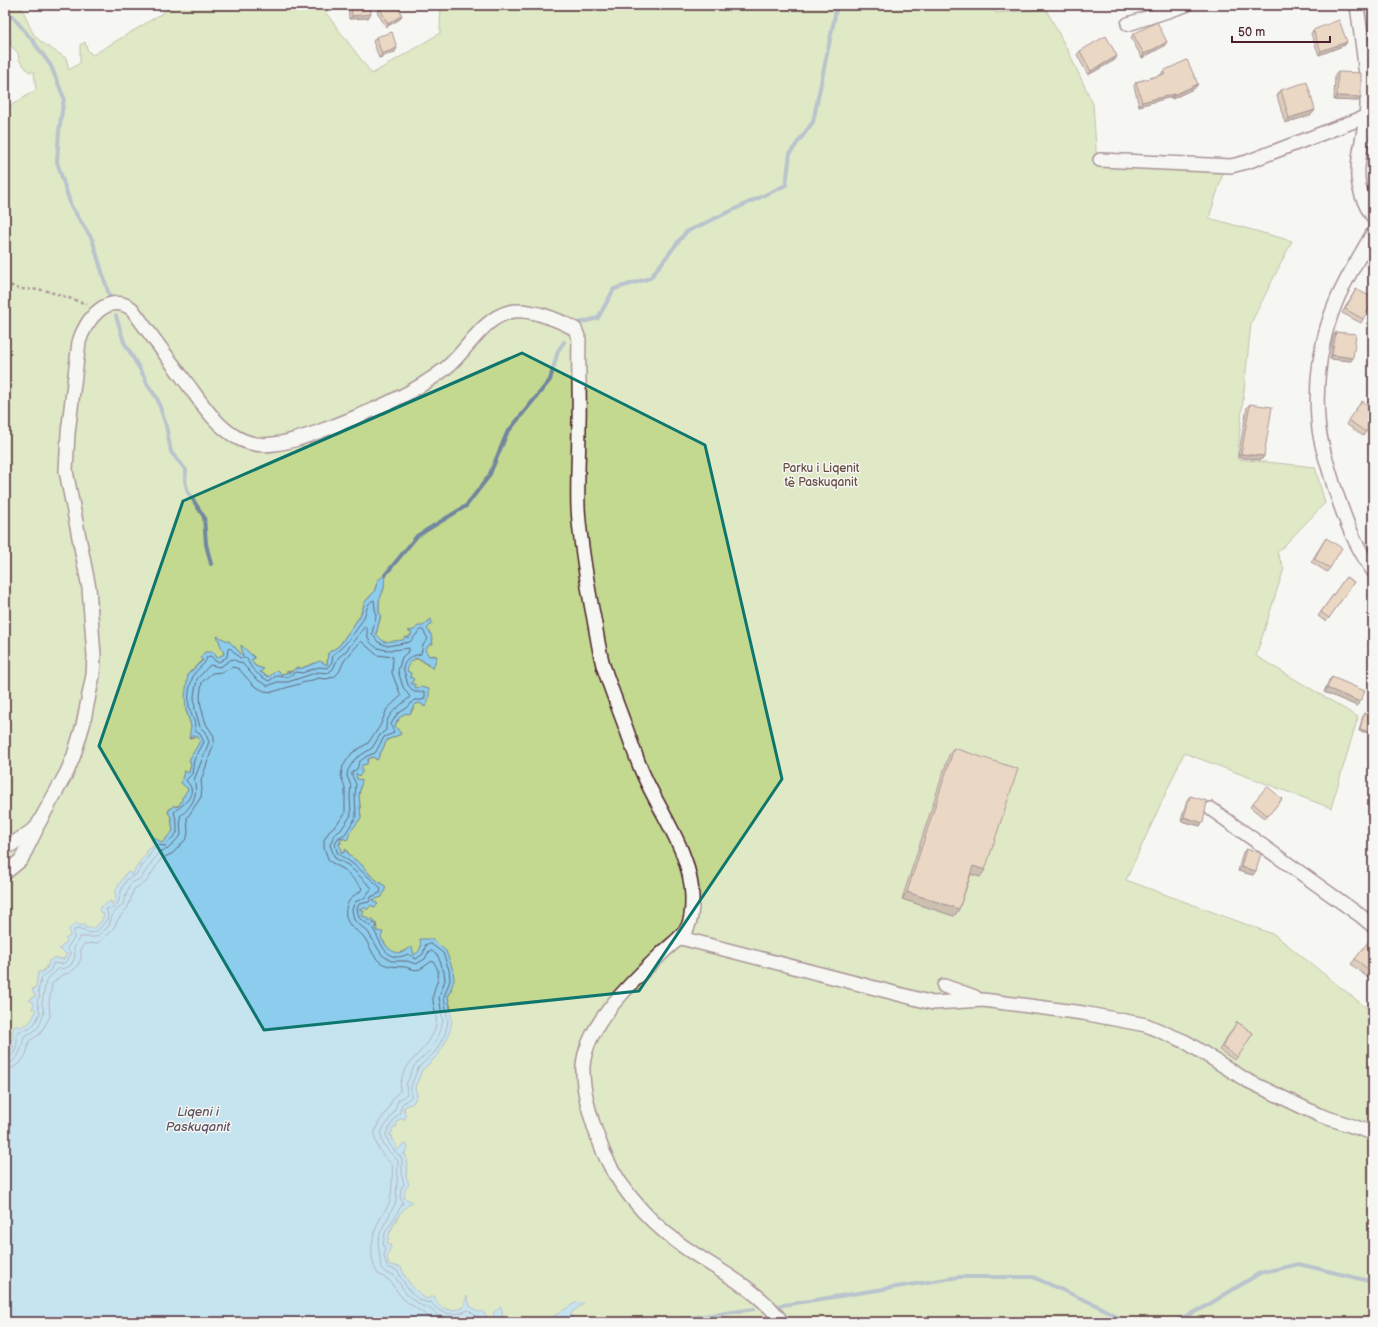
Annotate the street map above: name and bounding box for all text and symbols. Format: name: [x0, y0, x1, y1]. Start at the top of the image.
scale bar: [1232, 18, 1330, 44]
text: 50 m: [1238, 25, 1265, 40]
park label: Parku i Liqenit të Paskuqanit: [782, 461, 860, 490]
water label: Liqeni i Paskuqanit: [166, 1104, 231, 1135]

